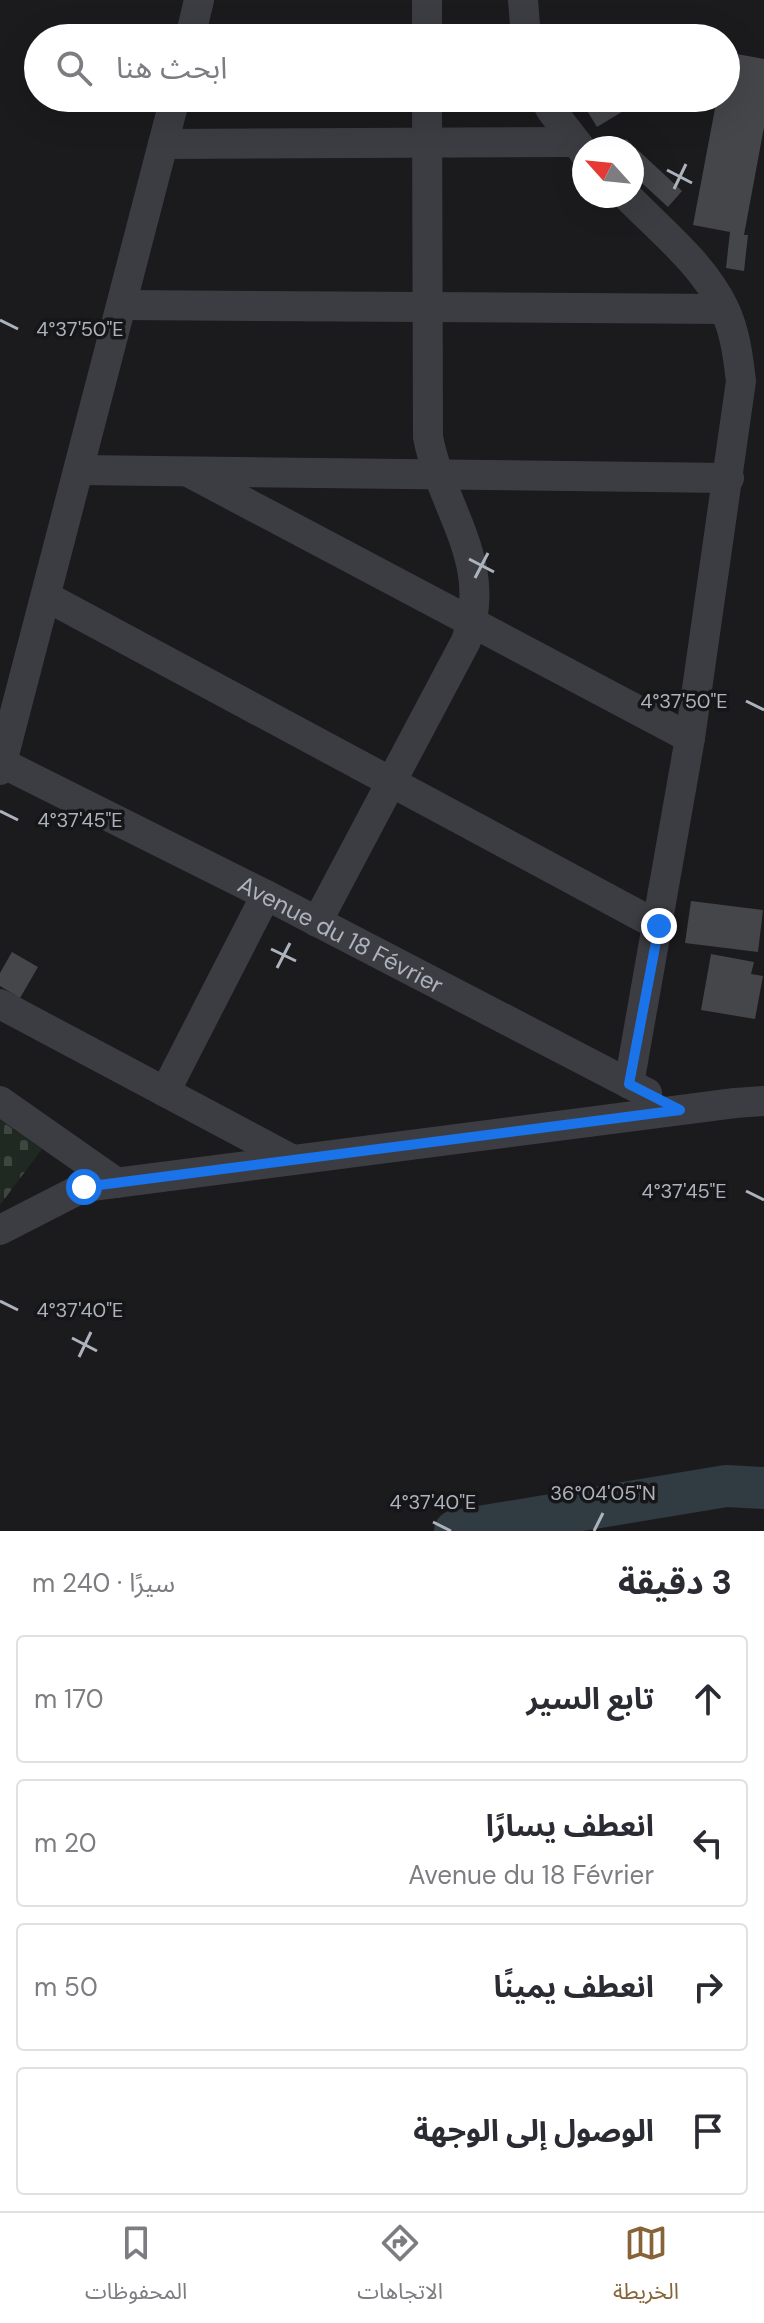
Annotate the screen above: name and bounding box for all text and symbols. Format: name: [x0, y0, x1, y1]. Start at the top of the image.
search box: [24, 24, 740, 112]
icon: search: [52, 46, 96, 90]
text: ابحث هنا: [116, 48, 227, 87]
north arrow: [572, 136, 644, 208]
text: 4°37'50"E: [36, 316, 124, 342]
text: 4°37'50"E: [640, 688, 728, 714]
text: 4°37'45"E: [38, 807, 123, 833]
street label: Avenue du 18 Février: [233, 868, 449, 1000]
route end: [641, 908, 677, 944]
route start: [66, 1169, 102, 1205]
text: 4°37'45"E: [642, 1178, 727, 1204]
text: 4°37'40"E: [37, 1297, 123, 1323]
text: 36°04'05"N: [550, 1480, 656, 1506]
text: 4°37'40"E: [390, 1489, 476, 1515]
text: 3 دقيقة: [618, 1560, 732, 1605]
text: سيرًا · 240 m: [32, 1566, 175, 1600]
icon: ahead: [686, 1677, 730, 1721]
text: تابع السير: [527, 1679, 654, 1718]
text: 170 m: [34, 1682, 104, 1716]
text: انعطف يسارًا: [486, 1806, 654, 1845]
icon: left: [686, 1821, 730, 1865]
text: 20 m: [34, 1826, 97, 1860]
text: Avenue du 18 Février: [408, 1858, 654, 1892]
icon: right: [686, 1965, 730, 2009]
text: انعطف يمينًا: [494, 1967, 654, 2006]
text: 50 m: [34, 1970, 98, 2004]
icon: arrive: [686, 2109, 730, 2153]
text: الوصول إلى الوجهة: [413, 2111, 654, 2150]
tab: المحفوظات: [85, 2221, 187, 2315]
tab: الاتجاهات: [357, 2221, 443, 2315]
tab: الخريطة: [613, 2221, 679, 2315]

